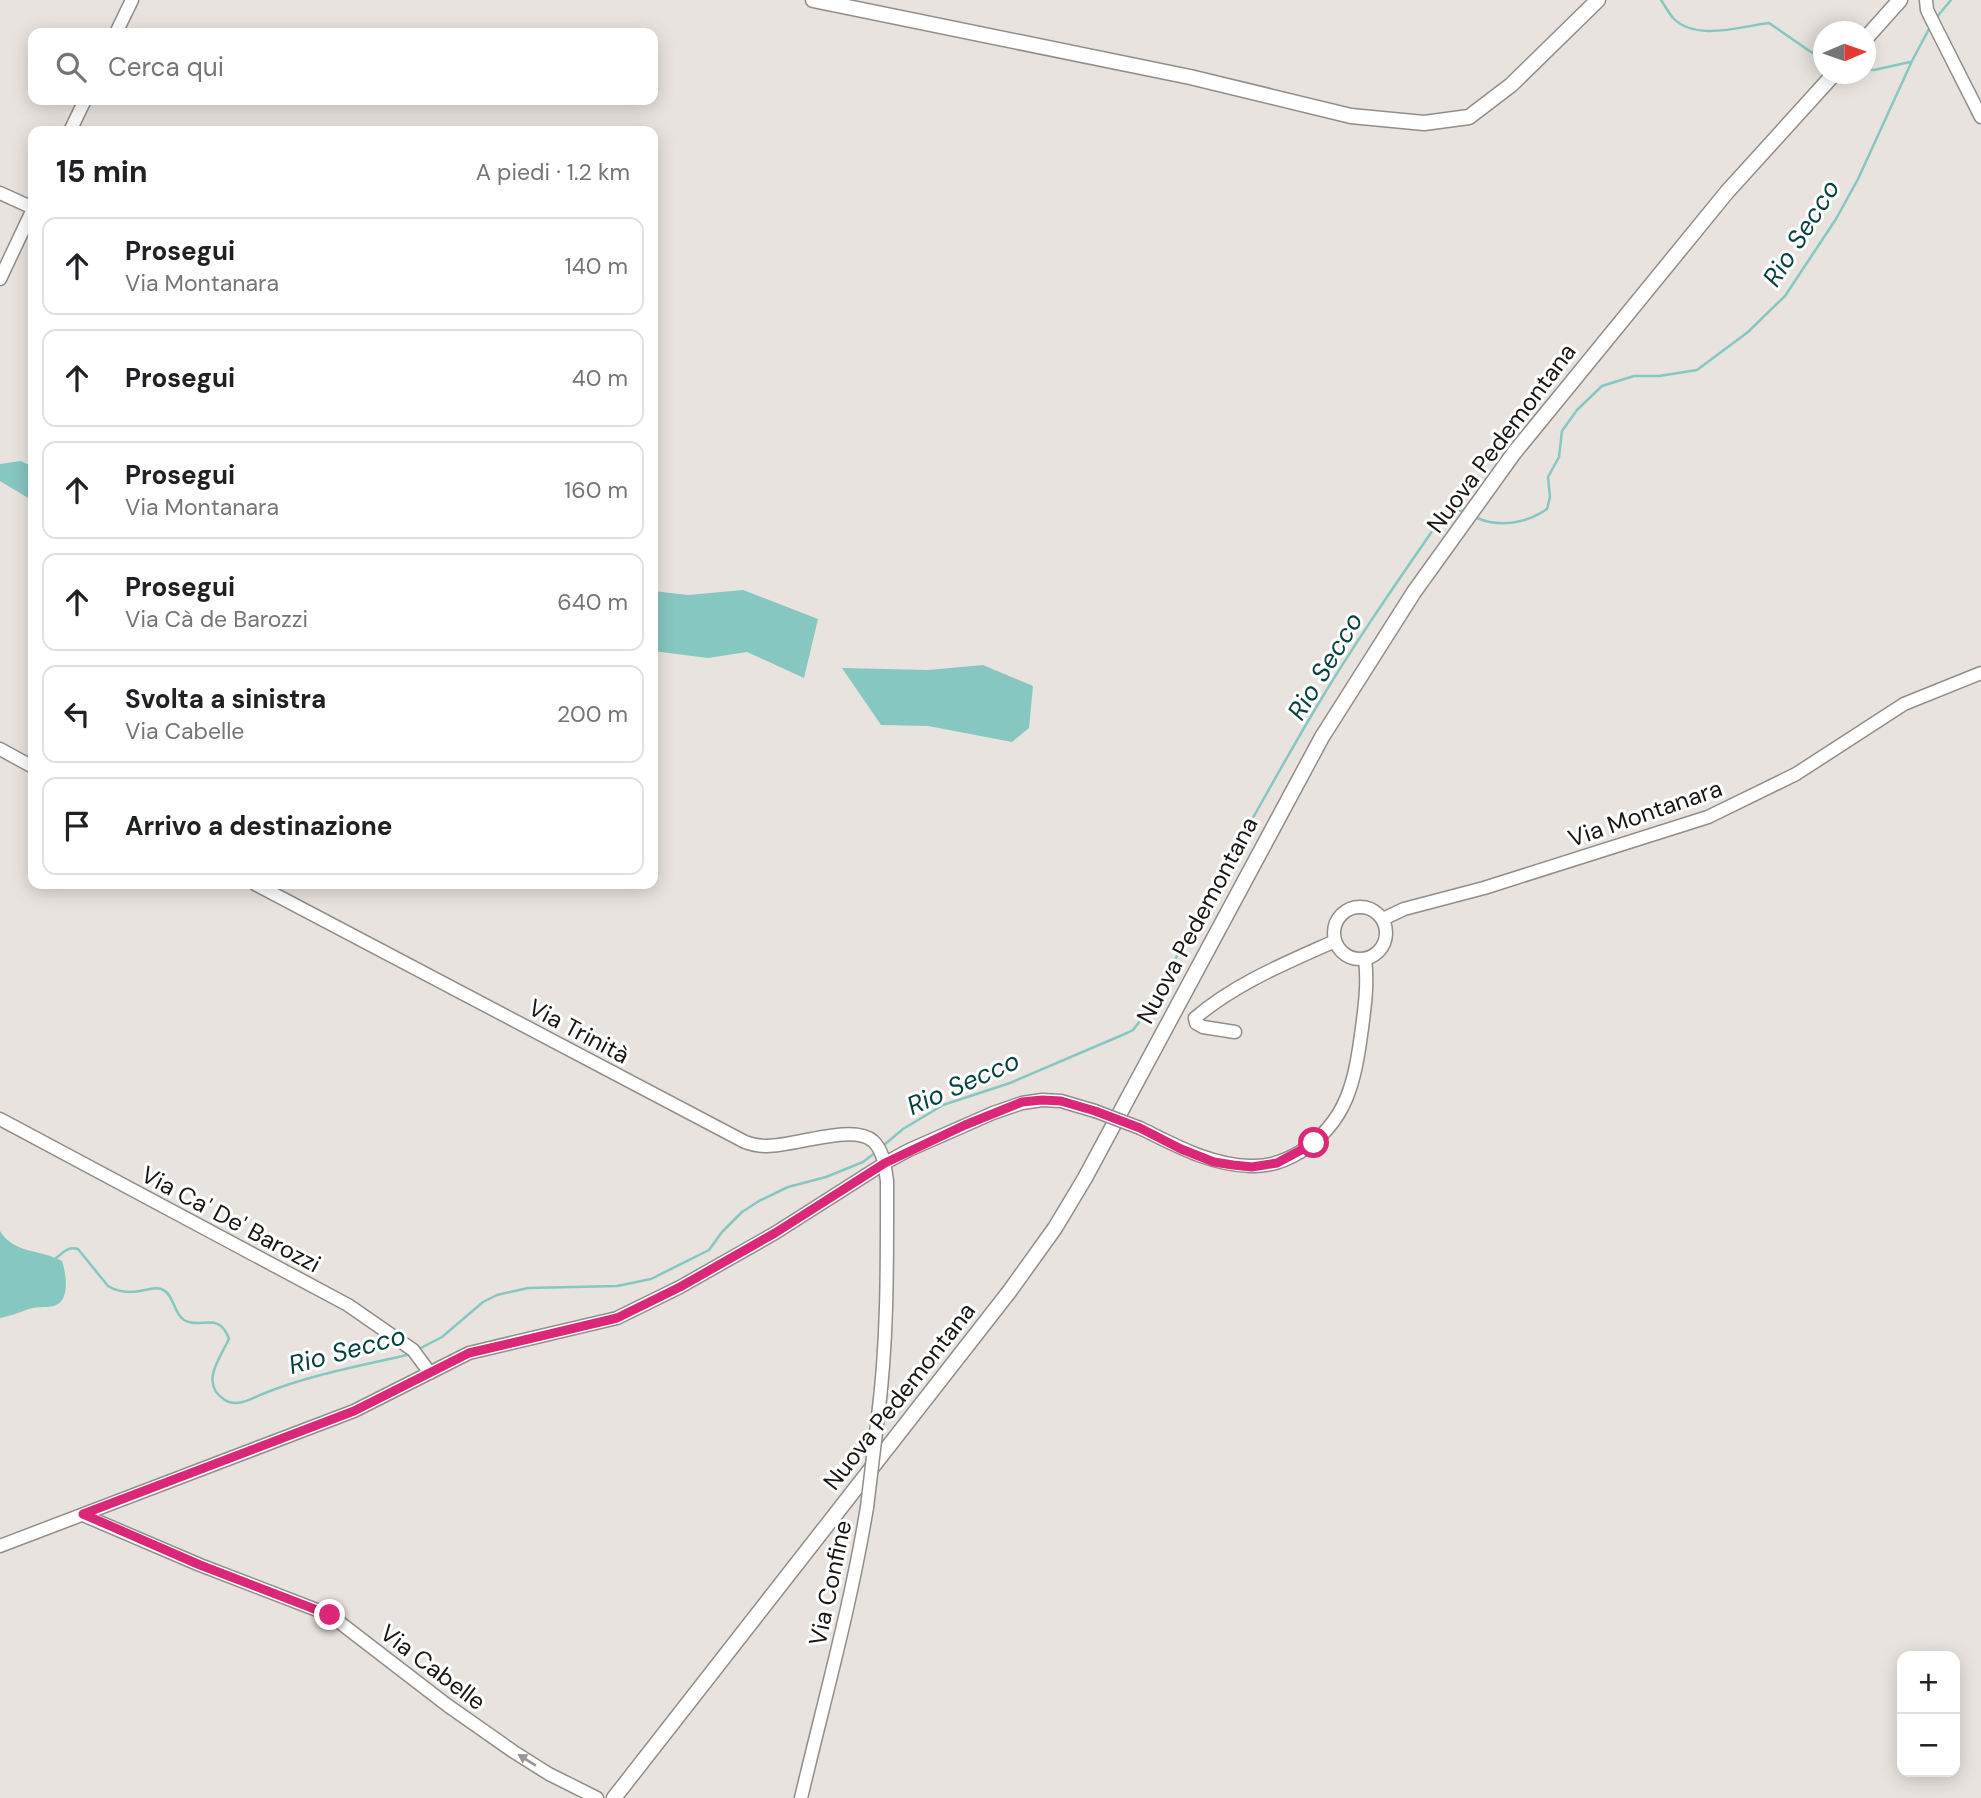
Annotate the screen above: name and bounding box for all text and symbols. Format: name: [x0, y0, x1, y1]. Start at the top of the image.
north arrow: [1813, 21, 1876, 84]
search box: [28, 28, 658, 105]
icon: search: [52, 48, 90, 86]
text: Cerca qui: [108, 50, 224, 84]
text: 15 min: [56, 152, 148, 191]
text: A piedi · 1.2 km: [476, 157, 630, 187]
water label: Rio Secco: [1755, 173, 1847, 293]
text: Prosegui: [125, 234, 235, 268]
icon: ahead: [58, 247, 96, 285]
text: 140 m: [565, 251, 628, 281]
text: Via Montanara: [125, 268, 279, 298]
street label: Nuova Pedemontana: [1420, 337, 1582, 539]
icon: ahead: [58, 359, 96, 397]
text: Prosegui: [125, 361, 235, 395]
text: 40 m: [572, 363, 628, 393]
text: Prosegui: [125, 458, 235, 492]
icon: ahead: [58, 471, 96, 509]
text: 160 m: [564, 475, 628, 505]
text: Via Montanara: [125, 492, 279, 522]
text: Prosegui: [125, 570, 235, 604]
icon: ahead: [58, 583, 96, 621]
text: 640 m: [557, 587, 628, 617]
text: Via Cà de Barozzi: [125, 604, 308, 634]
water label: Rio Secco: [1280, 606, 1370, 726]
text: Svolta a sinistra: [125, 682, 326, 716]
icon: left: [58, 695, 96, 733]
text: 200 m: [557, 699, 628, 729]
text: Via Cabelle: [125, 716, 244, 746]
street label: Via Montanara: [1564, 772, 1726, 854]
icon: arrive: [58, 807, 96, 845]
text: Arrivo a destinazione: [125, 809, 392, 843]
street label: Nuova Pedemontana: [1129, 811, 1265, 1029]
street label: Via Trinità: [523, 991, 635, 1071]
water label: Rio Secco: [901, 1043, 1025, 1123]
route start: [1298, 1127, 1329, 1158]
street label: Via Ca' De' Barozzi: [136, 1159, 326, 1279]
street label: Nuova Pedemontana: [816, 1296, 982, 1496]
water label: Rio Secco: [285, 1318, 409, 1382]
street label: Via Confine: [802, 1517, 858, 1649]
route end: [314, 1599, 345, 1630]
street label: Via Cabelle: [374, 1617, 492, 1717]
map controls: [1897, 1651, 1960, 1777]
button: +: [1897, 1651, 1960, 1714]
button: −: [1897, 1714, 1960, 1777]
one-way arrow: [517, 1754, 536, 1766]

